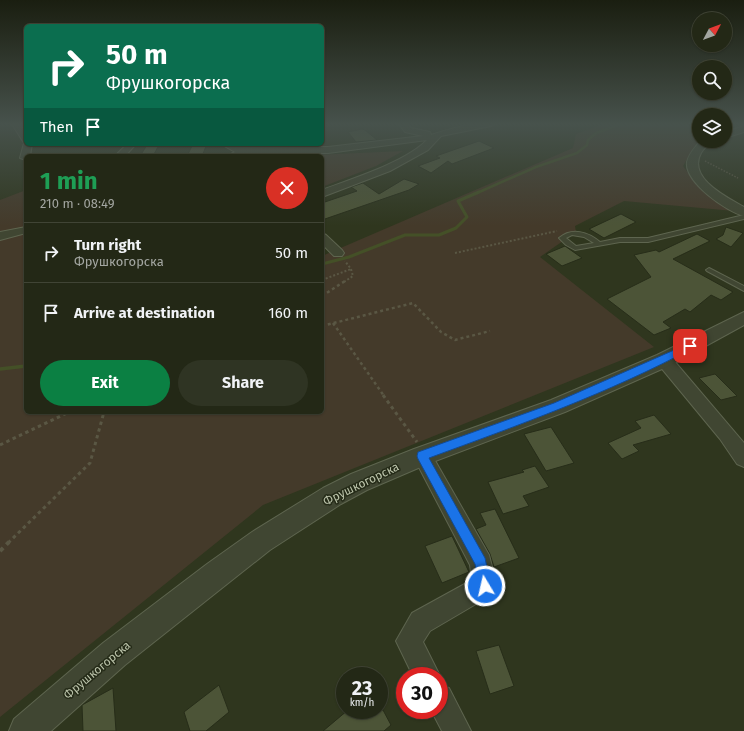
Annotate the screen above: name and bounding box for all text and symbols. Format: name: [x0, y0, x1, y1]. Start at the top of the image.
north arrow: [692, 12, 732, 52]
map controls: [692, 12, 732, 148]
text: 50 m: [106, 38, 168, 71]
icon: right: [40, 40, 92, 92]
button: search: [692, 60, 732, 100]
text: Фрушкогорска: [106, 72, 230, 94]
button: layers: [692, 108, 732, 148]
icon: arrive: [82, 116, 104, 138]
text: Then: [40, 118, 74, 136]
text: 1 min: [40, 167, 98, 195]
button: close: [266, 167, 308, 209]
text: 210 m · 08:49: [40, 196, 115, 211]
text: Turn right: [74, 236, 141, 254]
icon: right: [40, 242, 62, 264]
text: 50 m: [275, 244, 308, 262]
text: Фрушкогорска: [74, 254, 164, 269]
icon: arrive: [40, 302, 62, 324]
text: Arrive at destination: [74, 304, 215, 322]
text: 160 m: [268, 304, 308, 322]
pin: [673, 329, 707, 363]
icon: arrive: [679, 335, 701, 357]
button: Exit: [40, 360, 170, 406]
button: Share: [178, 360, 308, 406]
street label: Фрушкогорска: [321, 460, 401, 508]
position arrow: [464, 565, 506, 607]
street label: Фрушкогорска: [61, 638, 133, 702]
speed limit sign: 30: [396, 667, 448, 719]
text: 23: [352, 676, 372, 700]
text: km/h: [350, 697, 374, 709]

